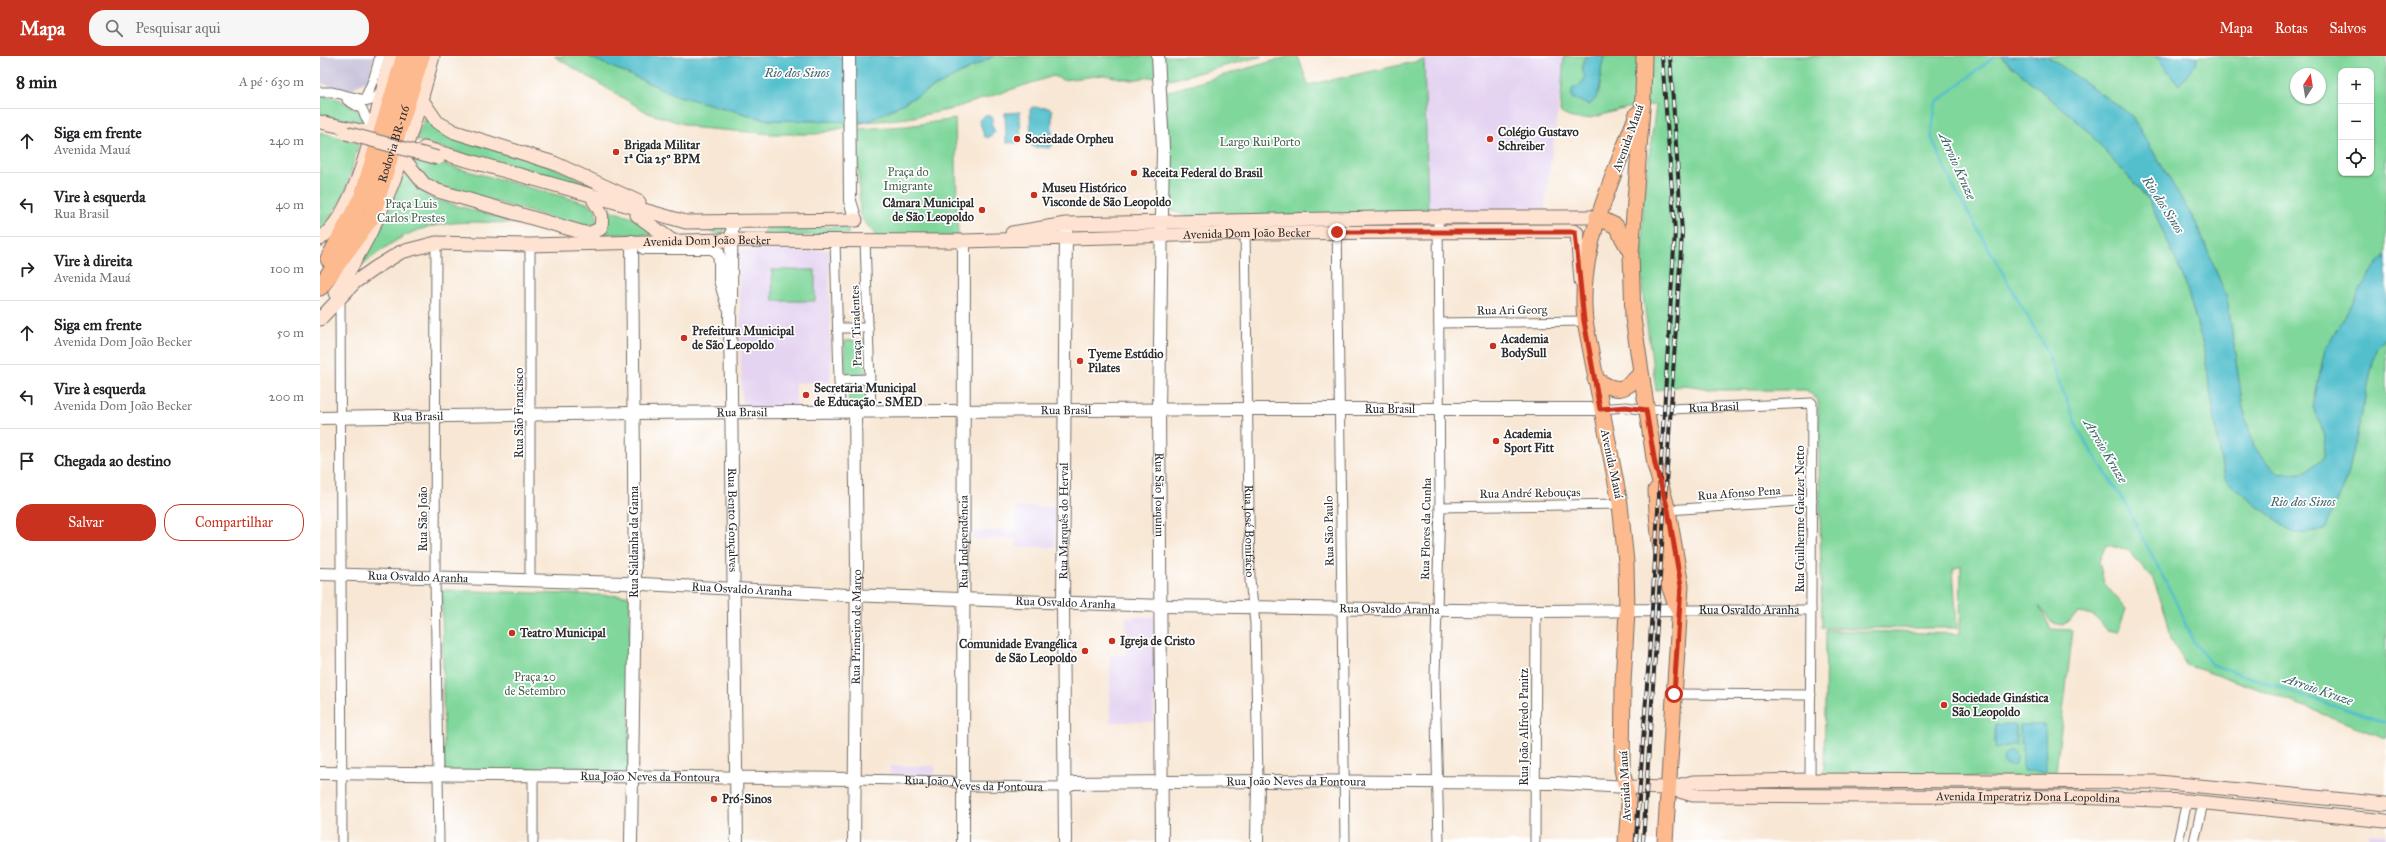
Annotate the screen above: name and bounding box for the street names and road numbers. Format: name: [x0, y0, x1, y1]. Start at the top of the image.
street label: Avenida Mauá: [1609, 102, 1647, 174]
street label: Rodovia BR-116: [375, 103, 412, 184]
street label: Avenida Dom João Becker: [1182, 226, 1311, 242]
street label: Avenida Dom João Becker: [642, 233, 771, 249]
street label: Praça Tiradentes: [848, 285, 864, 367]
street label: Rua Ari Georg: [1476, 302, 1548, 319]
street label: Rua São Francisco: [512, 368, 526, 458]
street label: Rua Brasil: [1688, 399, 1740, 415]
street label: Rua Brasil: [1365, 402, 1416, 416]
street label: Rua Brasil: [1040, 403, 1092, 417]
street label: Rua Brasil: [716, 405, 768, 419]
street label: Rua Brasil: [392, 409, 444, 424]
street label: Avenida Mauá: [1598, 427, 1626, 501]
street label: Rua Guilherme Gaeizer Netto: [1793, 445, 1807, 593]
street label: Rua São Joaquim: [1152, 453, 1167, 537]
street label: Rua Marquês do Herval: [1056, 462, 1072, 580]
street label: Rua Bento Gonçalves: [725, 468, 740, 572]
street label: Rua Flores da Cunha: [1418, 477, 1434, 580]
street label: Rua Afonso Pena: [1697, 483, 1782, 503]
street label: Rua Saldanha da Gama: [627, 485, 641, 598]
street label: Rua José Bonifácio: [1241, 485, 1257, 577]
street label: Rua André Rebouças: [1479, 485, 1581, 501]
street label: Rua São João: [416, 486, 431, 552]
street label: Rua Independência: [956, 494, 971, 589]
street label: Rua São Paulo: [1321, 496, 1337, 566]
street label: Rua Osvaldo Aranha: [367, 568, 469, 585]
street label: Rua Primeiro de Março: [849, 569, 864, 685]
street label: Rua Osvaldo Aranha: [691, 580, 793, 599]
street label: Rua Osvaldo Aranha: [1015, 594, 1117, 611]
street label: Rua Osvaldo Aranha: [1339, 601, 1441, 617]
street label: Rua Osvaldo Aranha: [1699, 603, 1800, 617]
street label: Rua João Alfredo Panitz: [1517, 668, 1532, 786]
street label: Avenida Mauá: [1616, 749, 1634, 823]
street label: Rua João Neves da Fontoura: [580, 769, 721, 785]
street label: Rua João Neves da Fontoura: [904, 773, 1044, 794]
street label: Rua João Neves da Fontoura: [1226, 774, 1367, 789]
street label: Avenida Imperatriz Dona Leopoldina: [1935, 789, 2121, 806]

